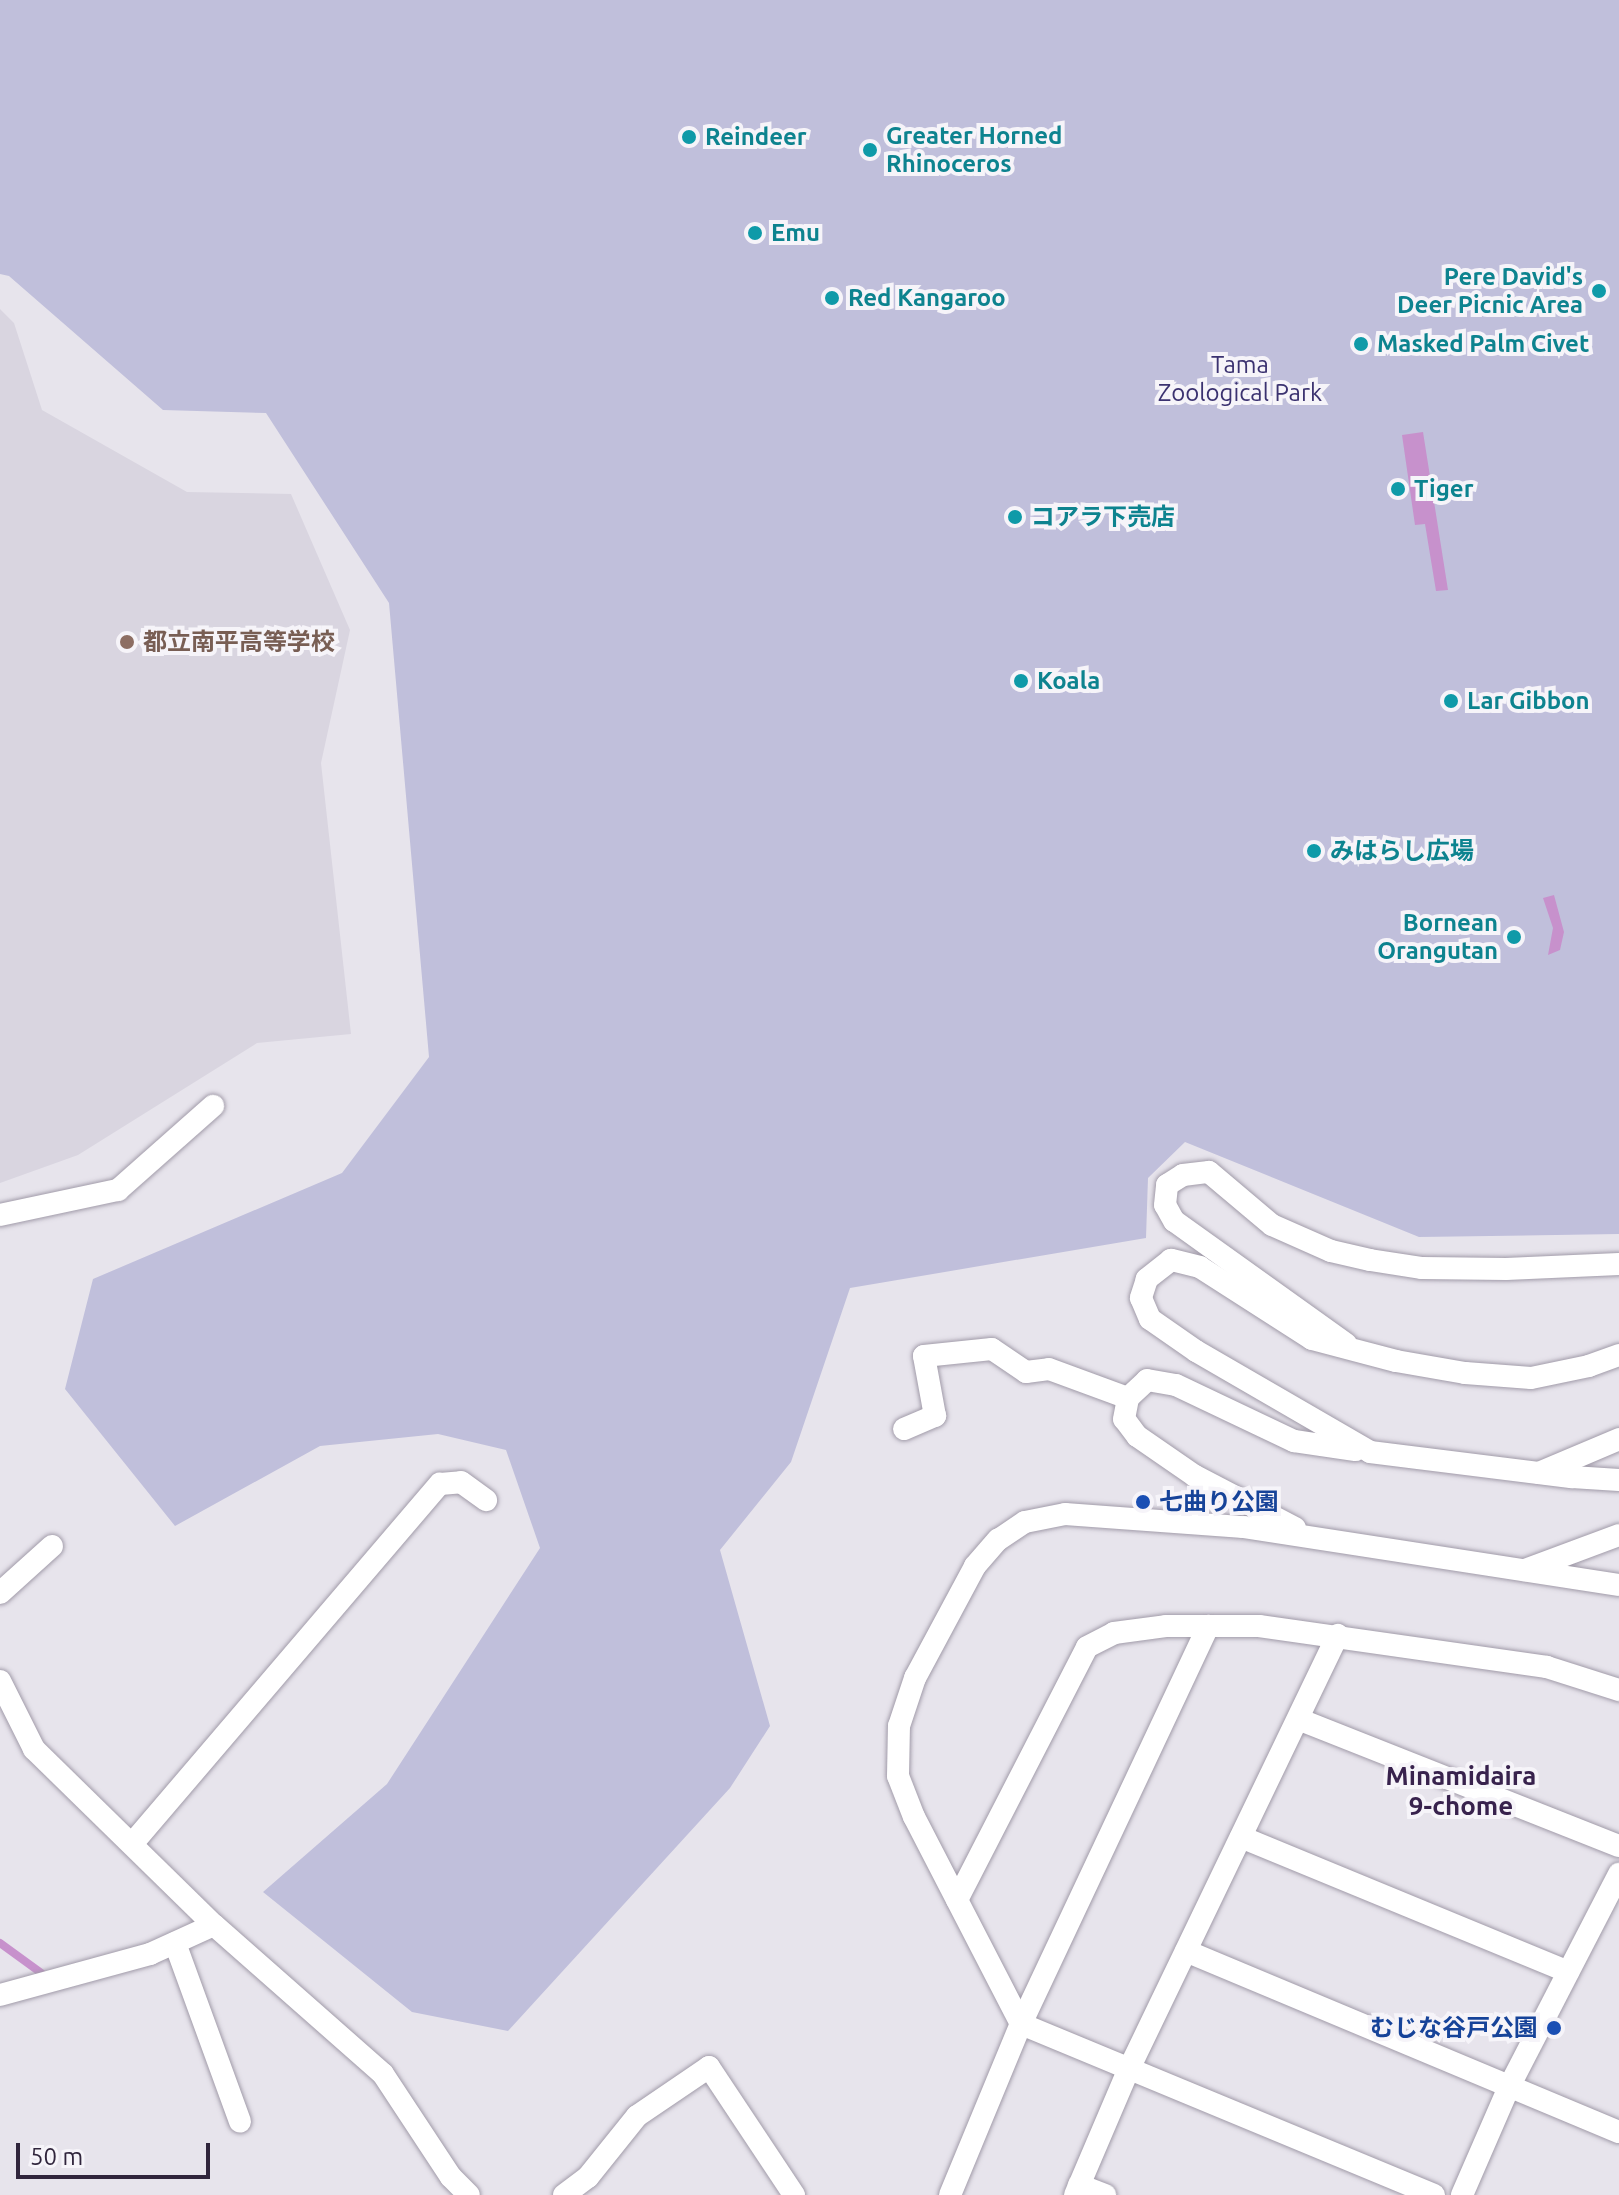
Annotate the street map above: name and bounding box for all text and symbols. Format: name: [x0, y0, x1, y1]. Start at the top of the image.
place label: Greater Horned Rhinoceros: [886, 122, 1062, 178]
place label: Reindeer: [705, 123, 807, 151]
marker: Reindeer: [680, 128, 698, 146]
marker: Greater Horned Rhinoceros: [861, 141, 879, 159]
place label: Emu: [771, 219, 820, 247]
marker: Emu: [746, 224, 764, 242]
place label: Pere David's Deer Picnic Area: [1397, 263, 1583, 319]
marker: Pere David's Deer Picnic Area: [1590, 282, 1608, 300]
place label: Red Kangaroo: [848, 284, 1006, 312]
marker: Red Kangaroo: [823, 289, 841, 307]
place label: Masked Palm Civet: [1377, 330, 1589, 358]
marker: Masked Palm Civet: [1352, 335, 1370, 353]
park label: Tama Zoological Park: [1158, 351, 1322, 407]
place label: Tiger: [1414, 475, 1474, 503]
marker: Tiger: [1389, 480, 1407, 498]
place label: コアラ下売店: [1031, 503, 1175, 531]
marker: コアラ下売店: [1006, 508, 1024, 526]
place label: 都立南平高等学校: [143, 628, 335, 656]
marker: 都立南平高等学校: [118, 633, 136, 651]
place label: Koala: [1037, 667, 1100, 695]
marker: Koala: [1012, 672, 1030, 690]
place label: Lar Gibbon: [1467, 687, 1590, 715]
marker: Lar Gibbon: [1442, 692, 1460, 710]
place label: みはらし広場: [1330, 837, 1474, 865]
marker: みはらし広場: [1305, 842, 1323, 860]
place label: Bornean Orangutan: [1377, 909, 1498, 965]
marker: Bornean Orangutan: [1505, 928, 1523, 946]
place label: 七曲り公園: [1159, 1488, 1279, 1516]
marker: 七曲り公園: [1134, 1493, 1152, 1511]
district label: Minamidaira 9-chome: [1386, 1760, 1536, 1822]
place label: むじな谷戸公園: [1370, 2014, 1538, 2042]
marker: むじな谷戸公園: [1545, 2019, 1563, 2037]
scale bar: [20, 2127, 214, 2177]
text: 50 m: [30, 2143, 83, 2170]

